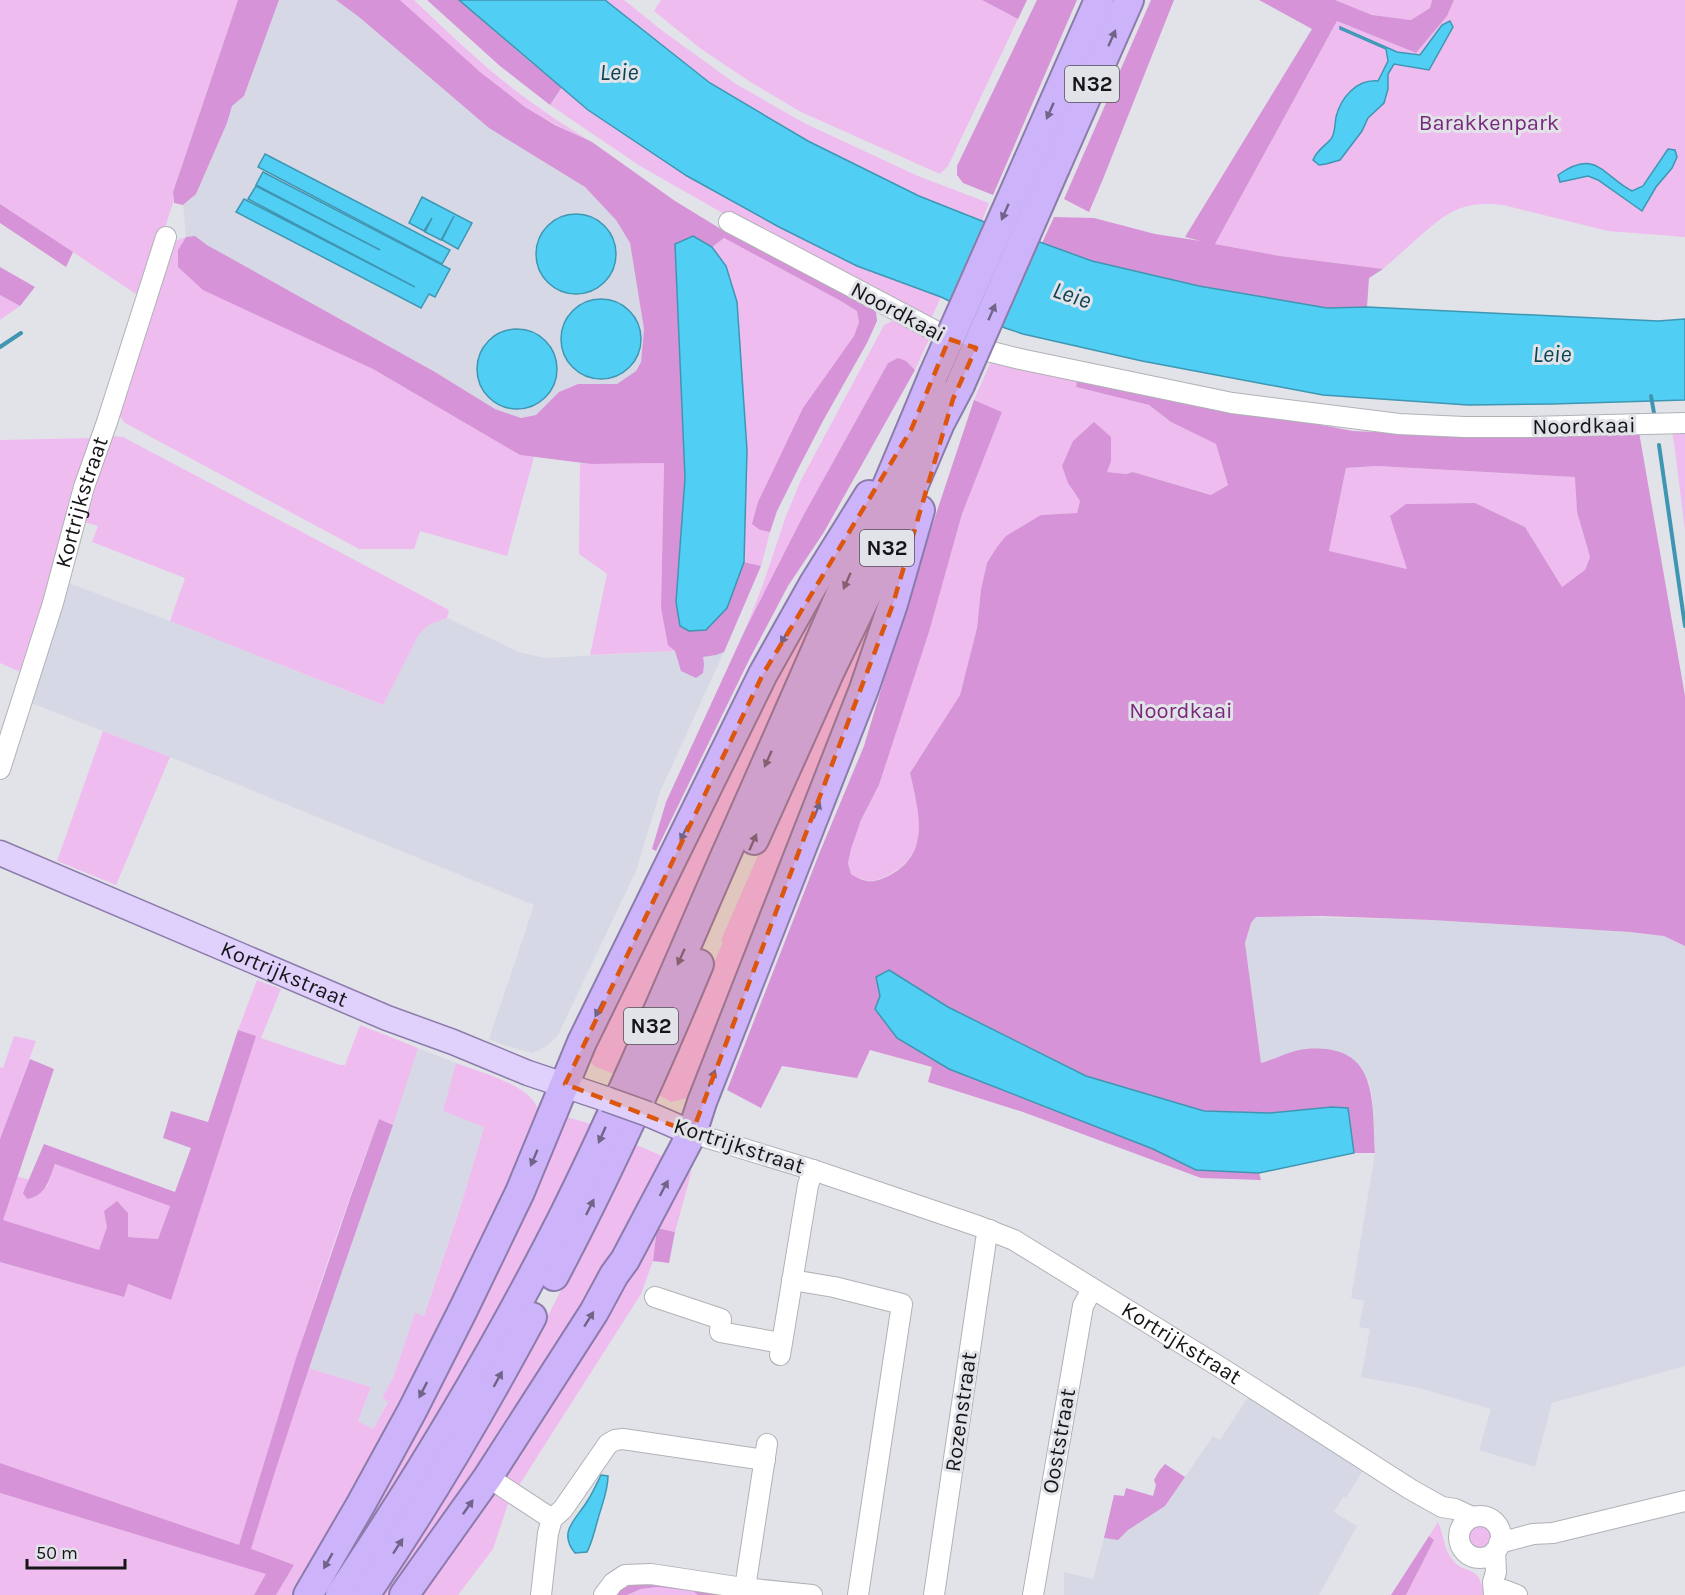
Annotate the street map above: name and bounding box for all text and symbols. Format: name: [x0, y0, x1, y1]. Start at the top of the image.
one-way arrow: [1108, 29, 1117, 46]
water label: Leie: [600, 58, 638, 86]
road number: N32: [1065, 66, 1119, 102]
one-way arrow: [1045, 103, 1054, 120]
park label: Barakkenpark: [1419, 110, 1559, 136]
one-way arrow: [1000, 204, 1010, 222]
water label: Leie: [1049, 275, 1095, 315]
street label: Noordkaai: [846, 276, 950, 348]
one-way arrow: [987, 303, 997, 321]
water label: Leie: [1533, 340, 1571, 368]
street label: Noordkaai: [1532, 412, 1636, 440]
street label: Kortrijkstraat: [50, 433, 114, 571]
road number: N32: [860, 530, 914, 566]
one-way arrow: [843, 573, 852, 590]
one-way arrow: [780, 627, 790, 644]
park label: Noordkaai: [1129, 698, 1233, 724]
one-way arrow: [764, 751, 773, 768]
one-way arrow: [813, 801, 822, 819]
one-way arrow: [680, 825, 689, 842]
one-way arrow: [749, 834, 758, 851]
street label: Kortrijkstraat: [217, 936, 352, 1013]
one-way arrow: [677, 949, 686, 966]
one-way arrow: [594, 1000, 603, 1017]
road number: N32: [624, 1008, 678, 1044]
one-way arrow: [708, 1069, 717, 1087]
street label: Kortrijkstraat: [670, 1113, 808, 1179]
one-way arrow: [597, 1127, 606, 1144]
one-way arrow: [530, 1149, 539, 1166]
one-way arrow: [659, 1179, 669, 1196]
one-way arrow: [585, 1199, 594, 1216]
street label: Kortrijkstraat: [1117, 1297, 1246, 1390]
one-way arrow: [583, 1311, 594, 1327]
street label: Rozenstraat: [940, 1350, 982, 1474]
one-way arrow: [493, 1370, 503, 1387]
one-way arrow: [418, 1382, 428, 1399]
street label: Ooststraat: [1037, 1386, 1081, 1496]
one-way arrow: [461, 1499, 473, 1514]
scale bar: [27, 1532, 124, 1570]
one-way arrow: [392, 1538, 403, 1555]
text: 50 m: [36, 1542, 78, 1564]
one-way arrow: [323, 1553, 333, 1570]

